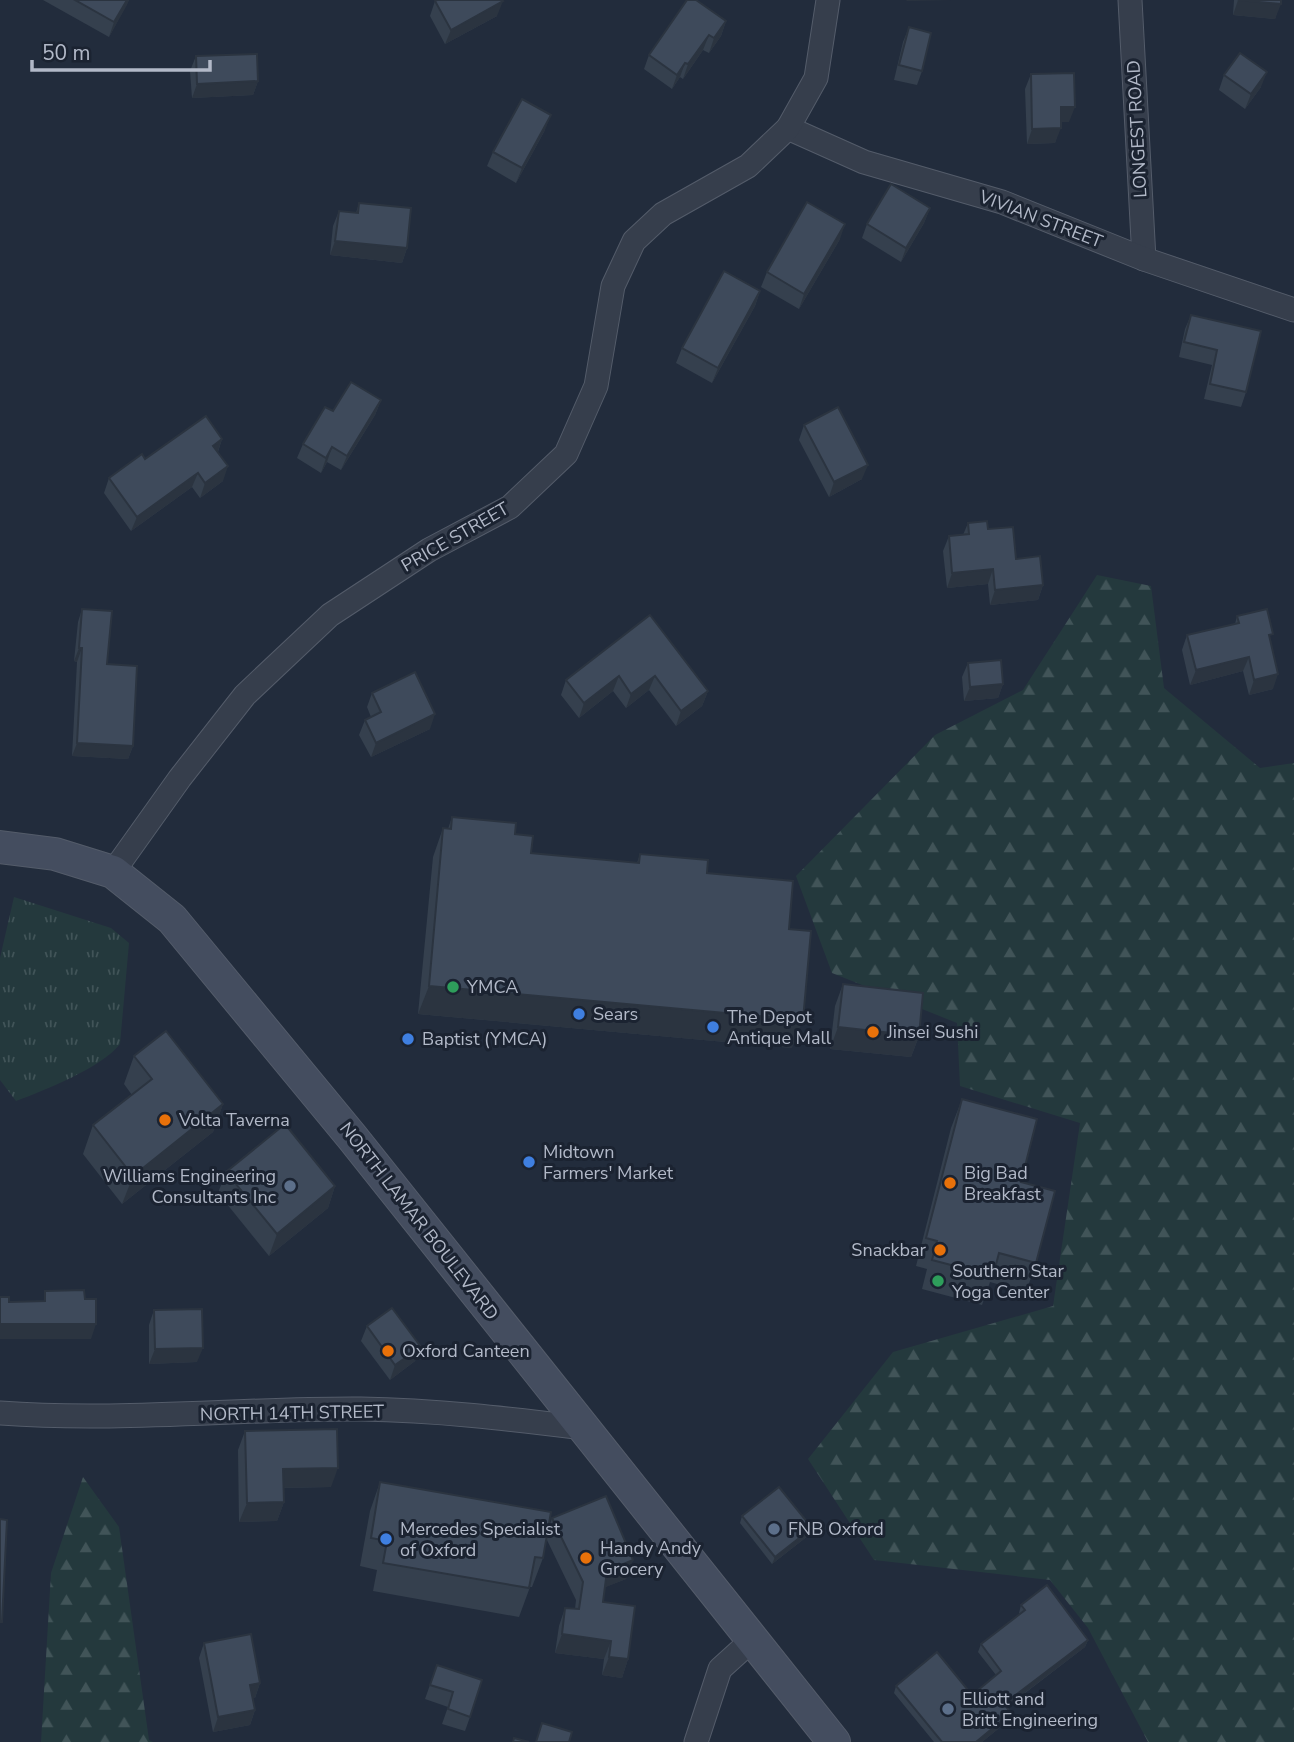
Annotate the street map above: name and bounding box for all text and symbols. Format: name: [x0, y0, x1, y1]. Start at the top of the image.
scale bar: [32, 28, 210, 72]
text: 50 m: [42, 39, 91, 67]
street label: LONGEST ROAD: [1121, 60, 1153, 198]
street label: VIVIAN STREET: [975, 184, 1106, 254]
street label: PRICE STREET: [397, 496, 513, 578]
place label: YMCA: [466, 975, 518, 999]
marker: YMCA: [445, 979, 461, 995]
place label: Sears: [593, 1002, 638, 1026]
place label: The Depot Antique Mall: [727, 1005, 832, 1050]
marker: Sears: [571, 1006, 587, 1022]
marker: The Depot Antique Mall: [705, 1019, 721, 1035]
place label: Jinsei Sushi: [886, 1020, 979, 1044]
marker: Jinsei Sushi: [865, 1024, 881, 1040]
place label: Baptist (YMCA): [422, 1027, 547, 1051]
marker: Baptist (YMCA): [400, 1031, 416, 1047]
place label: Volta Taverna: [178, 1108, 290, 1132]
marker: Volta Taverna: [157, 1112, 173, 1128]
street label: NORTH LAMAR BOULEVARD: [334, 1117, 504, 1325]
place label: Midtown Farmers' Market: [543, 1140, 674, 1185]
marker: Midtown Farmers' Market: [521, 1154, 537, 1170]
place label: Big Bad Breakfast: [964, 1161, 1042, 1206]
place label: Williams Engineering Consultants Inc: [103, 1164, 276, 1209]
marker: Big Bad Breakfast: [942, 1175, 958, 1191]
marker: Williams Engineering Consultants Inc: [282, 1178, 298, 1194]
place label: Snackbar: [851, 1238, 927, 1262]
marker: Snackbar: [932, 1242, 948, 1258]
place label: Southern Star Yoga Center: [951, 1259, 1064, 1304]
marker: Southern Star Yoga Center: [930, 1273, 946, 1289]
place label: Oxford Canteen: [402, 1339, 530, 1363]
marker: Oxford Canteen: [380, 1343, 396, 1359]
street label: NORTH 14TH STREET: [200, 1399, 384, 1427]
place label: Mercedes Specialist of Oxford: [400, 1517, 561, 1562]
place label: FNB Oxford: [788, 1517, 884, 1541]
marker: FNB Oxford: [766, 1521, 782, 1537]
marker: Mercedes Specialist of Oxford: [378, 1531, 394, 1547]
place label: Handy Andy Grocery: [600, 1536, 702, 1581]
marker: Handy Andy Grocery: [578, 1550, 594, 1566]
place label: Elliott and Britt Engineering: [962, 1687, 1098, 1732]
marker: Elliott and Britt Engineering: [940, 1701, 956, 1717]

